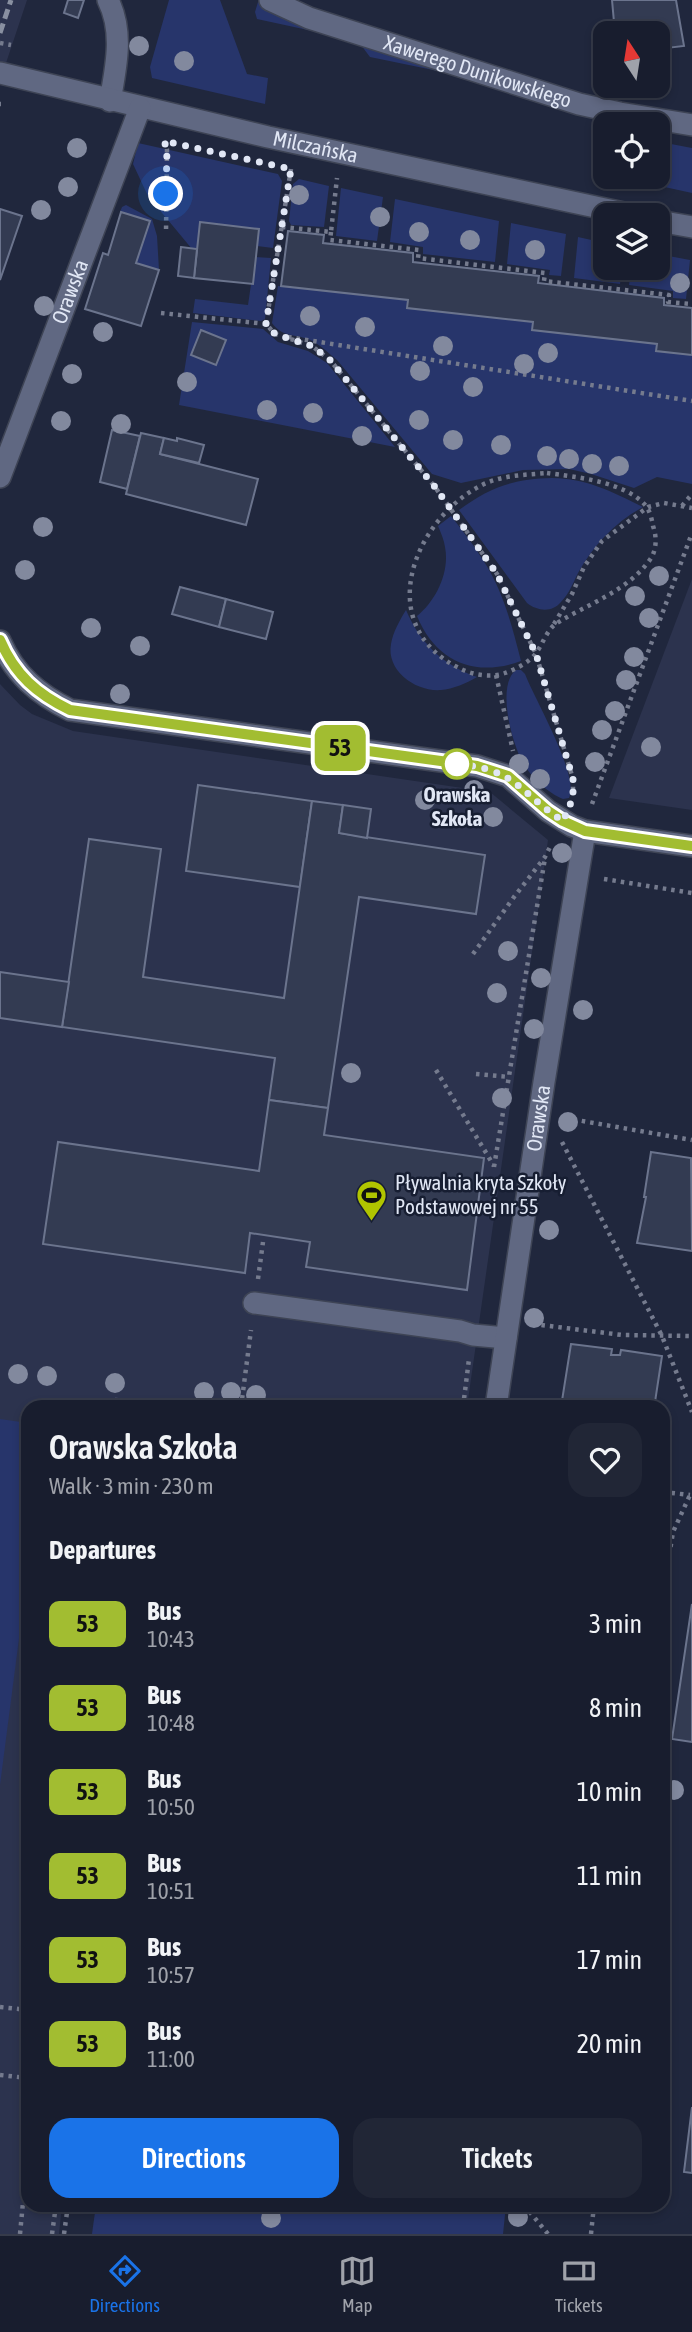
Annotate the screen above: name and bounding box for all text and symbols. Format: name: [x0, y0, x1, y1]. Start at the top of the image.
north arrow: [593, 21, 670, 98]
map controls: [593, 21, 670, 280]
street label: Xawerego Dunikowskiego: [381, 30, 575, 112]
button: locate: [593, 112, 670, 189]
street label: Milczańska: [271, 125, 360, 167]
your location: [148, 176, 183, 211]
button: layers: [593, 203, 670, 280]
street label: Orawska: [46, 256, 92, 327]
line badge: 53: [308, 725, 372, 771]
text: 53: [329, 734, 351, 761]
marker: Orawska Szkoła: [442, 749, 472, 779]
place label: Orawska Szkoła: [424, 782, 491, 830]
street label: Orawska: [521, 1083, 554, 1153]
place label: Pływalnia kryta Szkoły Podstawowej nr 55: [395, 1170, 567, 1218]
sports icon: Pływalnia kryta Szkoły Podstawowej nr 55: [355, 1178, 389, 1222]
button: heart: [568, 1423, 642, 1497]
text: Orawska Szkoła: [49, 1428, 238, 1466]
text: Walk · 3 min · 230 m: [49, 1473, 213, 1499]
text: Departures: [49, 1535, 156, 1565]
text: Bus: [147, 1596, 181, 1626]
text: 3 min: [589, 1609, 642, 1639]
text: 53: [76, 1610, 99, 1637]
text: 10:43: [147, 1626, 195, 1652]
text: Bus: [147, 1680, 181, 1710]
text: 8 min: [589, 1693, 642, 1723]
text: 53: [76, 1694, 99, 1721]
text: 10:48: [147, 1710, 195, 1736]
text: Bus: [147, 1764, 181, 1794]
text: 10 min: [577, 1777, 642, 1807]
text: 53: [76, 1778, 99, 1805]
text: 10:50: [147, 1794, 195, 1820]
text: Bus: [147, 1848, 181, 1878]
text: 11 min: [577, 1861, 642, 1891]
text: 53: [76, 1862, 99, 1889]
text: 10:51: [147, 1878, 195, 1904]
text: Bus: [147, 1932, 181, 1962]
text: 17 min: [577, 1945, 642, 1975]
text: 53: [76, 1946, 99, 1973]
text: 10:57: [147, 1962, 195, 1988]
text: Bus: [147, 2016, 181, 2046]
text: 20 min: [577, 2029, 642, 2059]
text: 53: [76, 2030, 99, 2057]
text: 11:00: [147, 2046, 195, 2072]
button: Directions: [49, 2118, 339, 2198]
button: Tickets: [353, 2118, 642, 2198]
tab: Directions: [89, 2252, 160, 2316]
tab: Map: [338, 2252, 376, 2316]
tab: Tickets: [555, 2252, 603, 2316]

